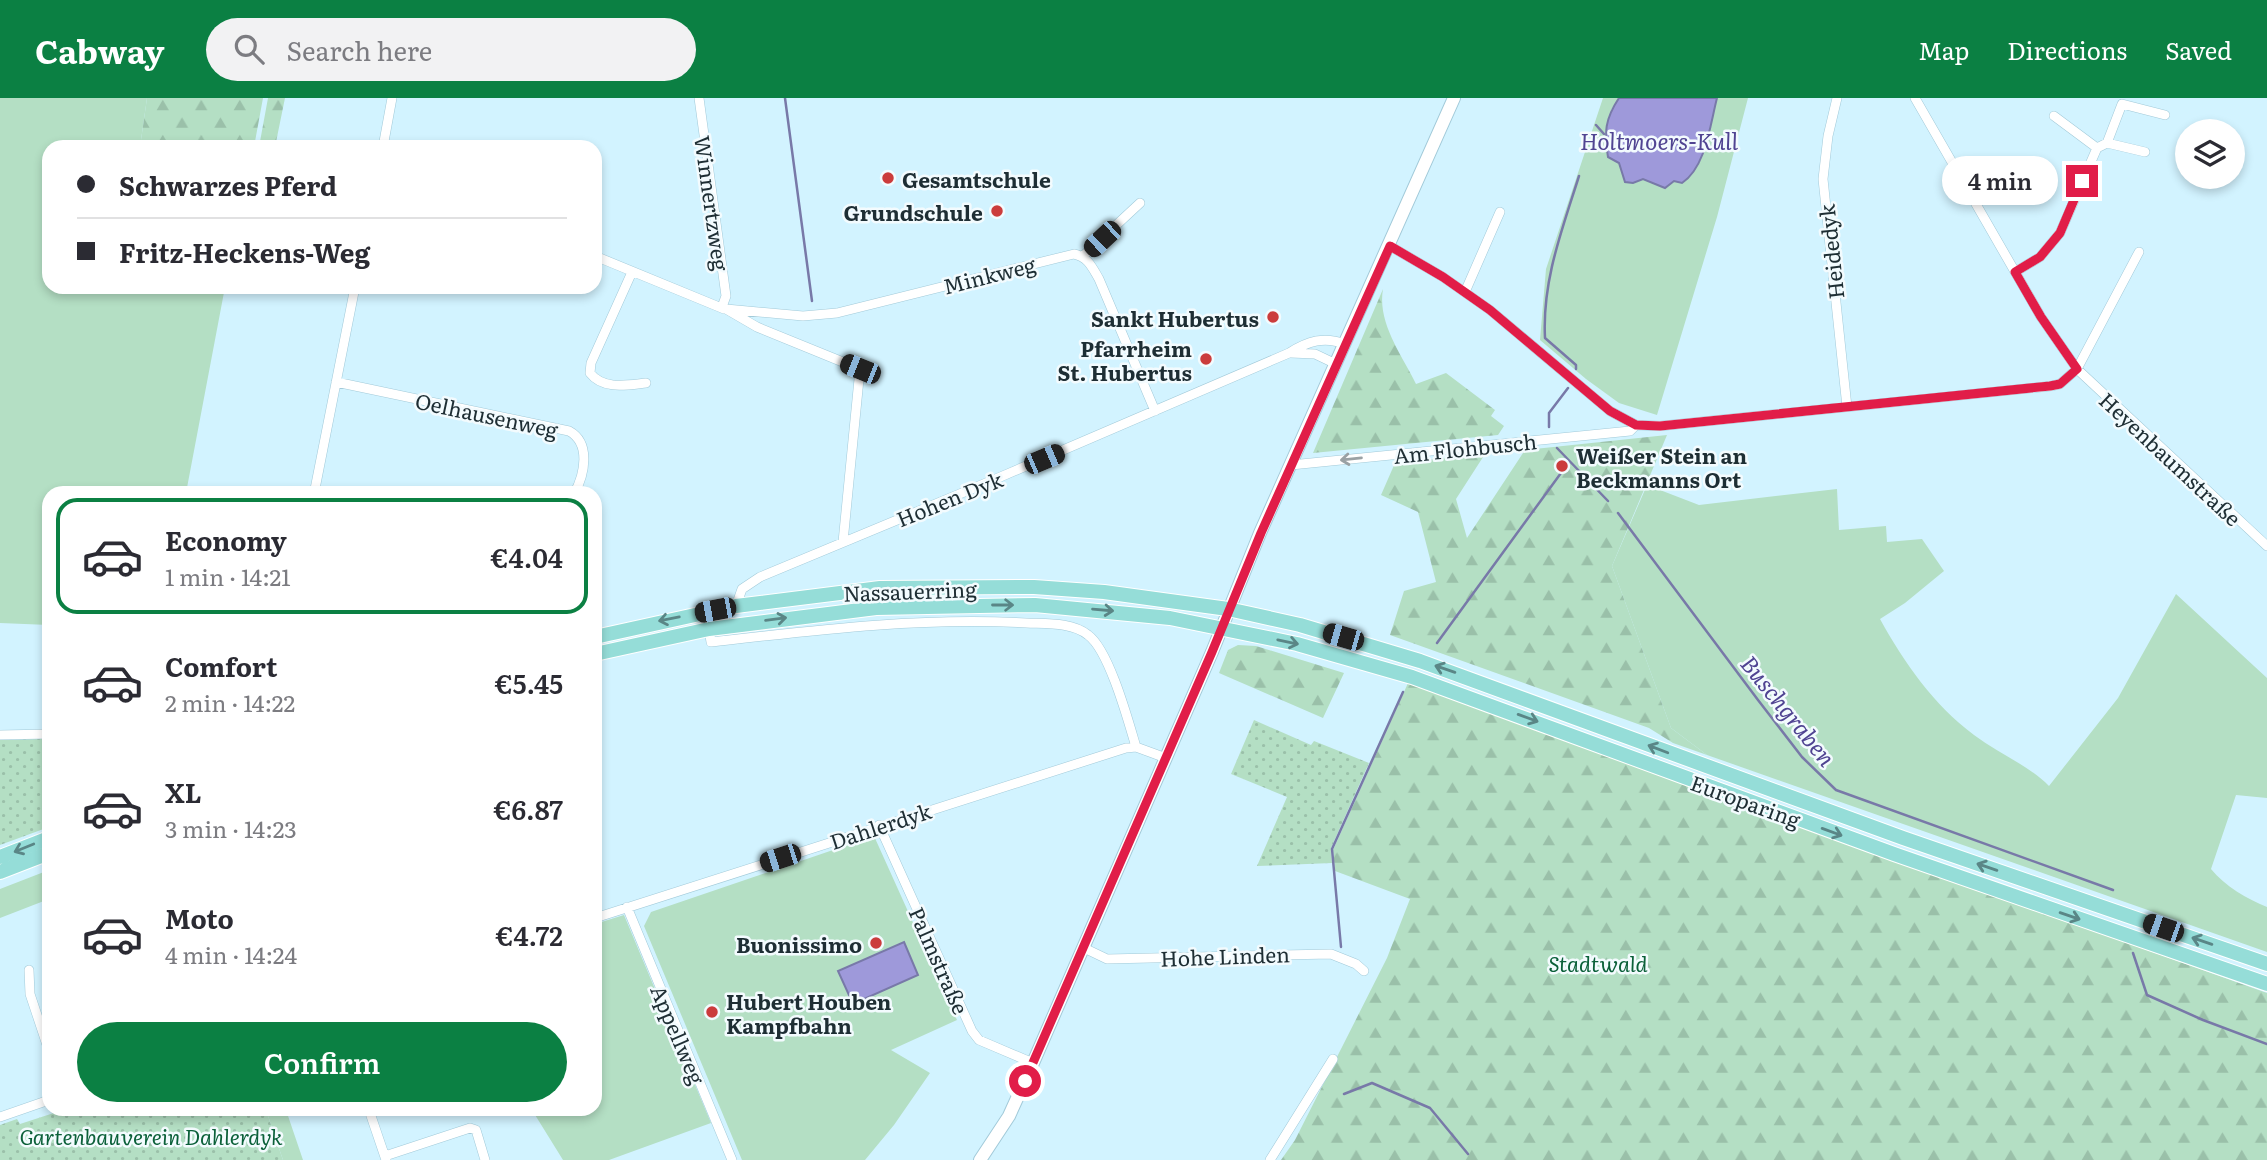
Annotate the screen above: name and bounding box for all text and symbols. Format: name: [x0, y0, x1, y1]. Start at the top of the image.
search box: [206, 18, 696, 81]
text: Cabway: [35, 25, 164, 74]
icon: search: [230, 30, 268, 68]
text: Search here: [286, 30, 432, 69]
text: Map: [1918, 32, 1969, 67]
text: Directions: [2007, 32, 2127, 67]
text: Saved: [2165, 32, 2232, 67]
map controls: [2175, 119, 2245, 189]
button: layers: [2175, 119, 2245, 189]
water label: Holtmoers-Kull: [1580, 123, 1739, 157]
street label: Winnertzweg: [688, 133, 738, 273]
callout: 4 min: [1942, 156, 2058, 206]
place label: Gesamtschule: [902, 163, 1051, 194]
text: 4 min: [1968, 163, 2032, 197]
text: Schwarzes Pferd: [119, 165, 337, 204]
route end: [2066, 165, 2098, 197]
marker: Gesamtschule: [880, 170, 896, 186]
place label: Grundschule: [844, 196, 983, 227]
marker: Grundschule: [989, 203, 1005, 219]
street label: Heidedyk: [1810, 203, 1850, 301]
car: [1080, 217, 1125, 261]
text: Fritz-Heckens-Weg: [119, 232, 370, 271]
street label: Minkweg: [939, 247, 1039, 300]
place label: Sankt Hubertus: [1091, 302, 1259, 333]
marker: Sankt Hubertus: [1265, 309, 1281, 325]
place label: Pfarrheim St. Hubertus: [1058, 332, 1192, 387]
car: [837, 351, 884, 387]
marker: Pfarrheim St. Hubertus: [1198, 351, 1214, 367]
street label: Oelhausenweg: [413, 384, 562, 444]
street label: Heyenbaumstraße: [2093, 384, 2249, 532]
street label: Am Flohbusch: [1392, 424, 1538, 470]
place label: Weißer Stein an Beckmanns Ort: [1576, 439, 1747, 494]
car: [1021, 441, 1068, 477]
one-way arrow: [1341, 452, 1363, 465]
marker: Weißer Stein an Beckmanns Ort: [1554, 458, 1570, 474]
street label: Hohen Dyk: [891, 463, 1007, 533]
text: Economy: [165, 520, 287, 559]
icon: car: [81, 525, 144, 588]
text: €4.04: [491, 537, 563, 576]
text: 1 min · 14:21: [165, 559, 291, 593]
street label: Nassauerring: [843, 572, 978, 608]
car: [693, 596, 738, 624]
one-way arrow: [991, 598, 1014, 612]
one-way arrow: [1091, 604, 1114, 617]
one-way arrow: [764, 612, 787, 625]
one-way arrow: [658, 613, 681, 626]
car: [1320, 621, 1367, 653]
one-way arrow: [1276, 636, 1299, 650]
text: Comfort: [165, 646, 277, 685]
water label: Buschgraben: [1734, 647, 1845, 773]
icon: car: [81, 651, 144, 714]
one-way arrow: [1434, 662, 1456, 674]
text: €5.45: [495, 663, 563, 702]
text: 2 min · 14:22: [165, 685, 295, 719]
one-way arrow: [1516, 713, 1538, 725]
one-way arrow: [1648, 742, 1669, 754]
street label: Europaring: [1687, 766, 1806, 834]
text: XL: [165, 772, 202, 811]
icon: car: [81, 777, 144, 840]
text: €6.87: [493, 789, 563, 828]
street label: Dahlerdyk: [825, 794, 935, 856]
text: 3 min · 14:23: [165, 811, 297, 845]
one-way arrow: [1821, 827, 1843, 839]
one-way arrow: [14, 842, 36, 855]
car: [757, 842, 804, 874]
one-way arrow: [1977, 860, 1999, 872]
text: Moto: [165, 898, 234, 937]
street label: Palmstraße: [903, 901, 978, 1019]
icon: car: [81, 903, 144, 966]
one-way arrow: [2059, 911, 2081, 923]
car: [2140, 911, 2187, 945]
text: €4.72: [496, 915, 563, 954]
place label: Buonissimo: [736, 928, 862, 959]
one-way arrow: [2192, 934, 2214, 947]
marker: Buonissimo: [868, 935, 884, 951]
text: 4 min · 14:24: [165, 937, 297, 971]
street label: Hohe Linden: [1160, 937, 1290, 973]
park label: Stadtwald: [1548, 947, 1648, 978]
street label: Appellweg: [644, 979, 714, 1089]
place label: Hubert Houben Kampfbahn: [726, 985, 892, 1040]
marker: Hubert Houben Kampfbahn: [704, 1004, 720, 1020]
button: Confirm: [77, 1022, 567, 1102]
route start: [1009, 1065, 1041, 1097]
park label: Gartenbauverein Dahlerdyk: [19, 1120, 283, 1151]

